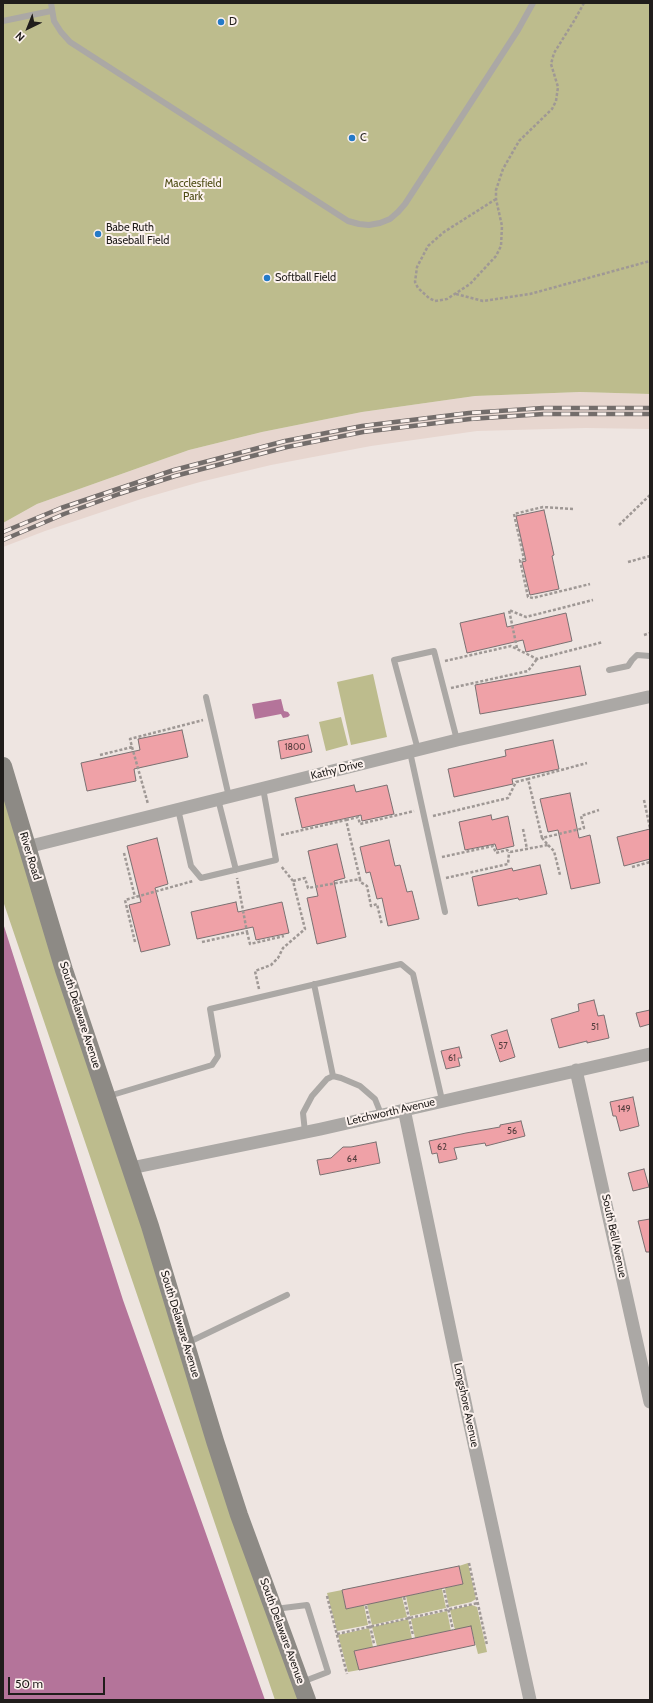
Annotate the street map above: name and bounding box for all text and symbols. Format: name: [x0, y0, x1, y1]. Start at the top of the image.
north arrow: [8, 8, 48, 48]
place label: D: [229, 15, 237, 29]
marker: D: [216, 17, 226, 27]
text: N: [12, 29, 27, 45]
place label: C: [360, 131, 367, 145]
marker: C: [347, 133, 357, 143]
park label: Macclesfield Park: [164, 177, 222, 203]
place label: Babe Ruth Baseball Field: [106, 221, 169, 247]
marker: Babe Ruth Baseball Field: [93, 229, 103, 239]
place label: Softball Field: [275, 271, 336, 285]
marker: Softball Field: [262, 273, 272, 283]
house number: 1800: [285, 742, 305, 752]
street label: Kathy Drive: [309, 757, 365, 783]
street label: River Road: [16, 830, 44, 882]
street label: South Delaware Avenue: [57, 960, 103, 1070]
house number: 51: [591, 1022, 599, 1032]
house number: 57: [498, 1041, 508, 1051]
house number: 61: [448, 1053, 456, 1063]
street label: Letchworth Avenue: [346, 1095, 436, 1129]
house number: 149: [617, 1104, 631, 1114]
house number: 56: [507, 1126, 517, 1136]
house number: 62: [437, 1142, 447, 1152]
house number: 64: [347, 1154, 357, 1164]
street label: South Bell Avenue: [599, 1193, 629, 1279]
street label: South Delaware Avenue: [157, 1269, 203, 1379]
street label: Longshore Avenue: [451, 1362, 481, 1448]
street label: South Delaware Avenue: [257, 1576, 307, 1686]
scale bar: [10, 1669, 107, 1695]
text: 50 m: [15, 1676, 43, 1691]

